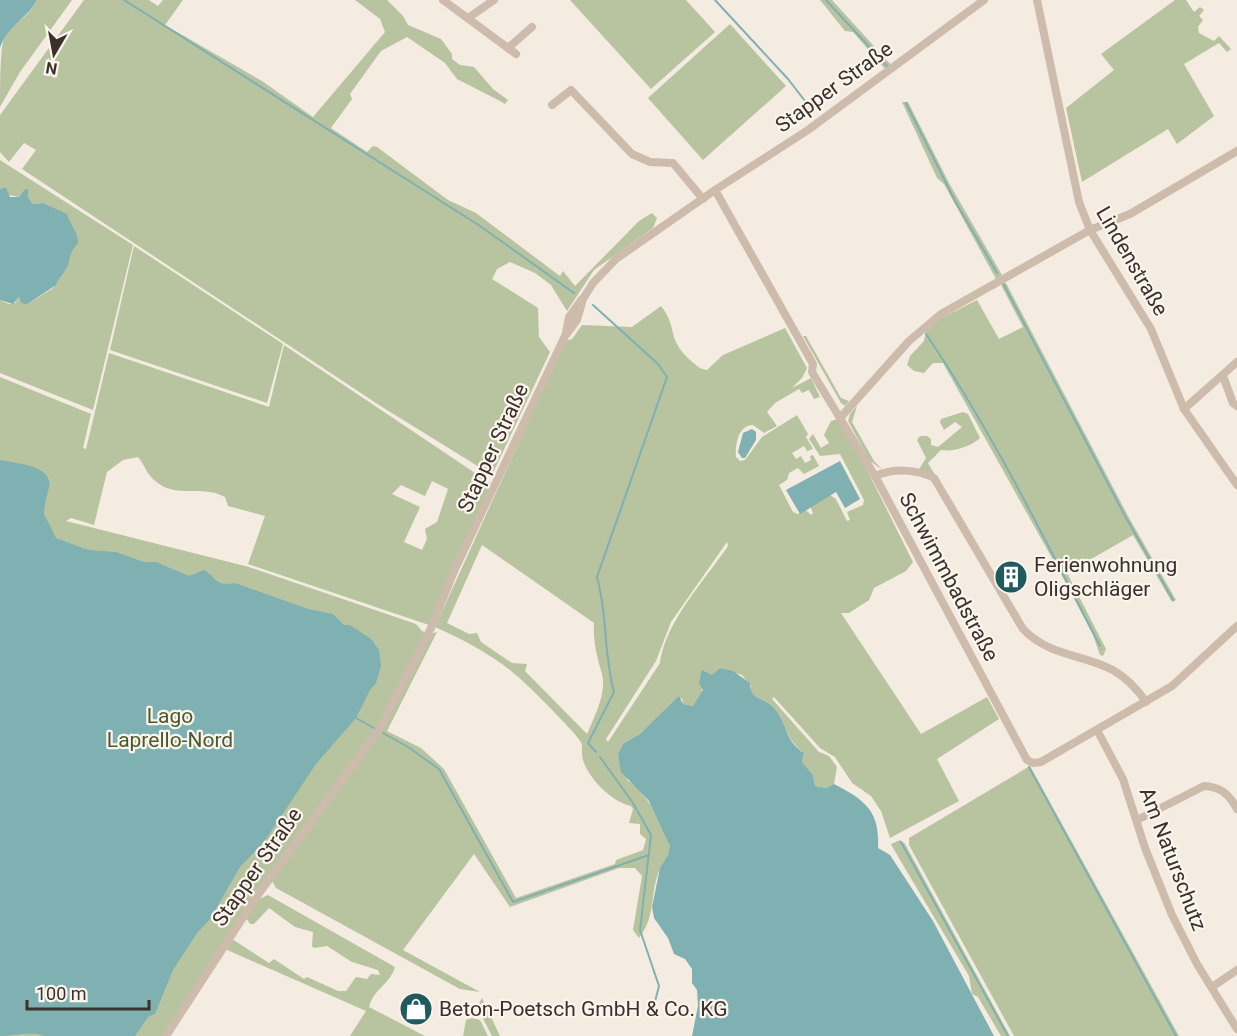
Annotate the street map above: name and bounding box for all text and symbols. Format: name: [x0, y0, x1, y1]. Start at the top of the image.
north arrow: [24, 24, 84, 84]
street label: Stapper Straße: [771, 36, 897, 138]
text: N: [44, 58, 59, 79]
street label: Lindenstraße: [1091, 202, 1173, 320]
street label: Stapper Straße: [453, 380, 533, 516]
street label: Schwimmbadstraße: [894, 489, 1004, 665]
place label: Ferienwohnung Oligschläger: [1034, 553, 1177, 601]
building icon: Ferienwohnung Oligschläger: [993, 559, 1029, 595]
park label: Lago Laprello-Nord: [107, 704, 233, 752]
street label: Am Naturschutz: [1135, 784, 1211, 934]
street label: Stapper Straße: [207, 803, 307, 931]
scale bar: [27, 973, 148, 1011]
text: 100 m: [36, 983, 87, 1004]
shop icon: Beton-Poetsch GmbH & Co. KG: [398, 991, 434, 1027]
place label: Beton-Poetsch GmbH & Co. KG: [439, 997, 728, 1021]

